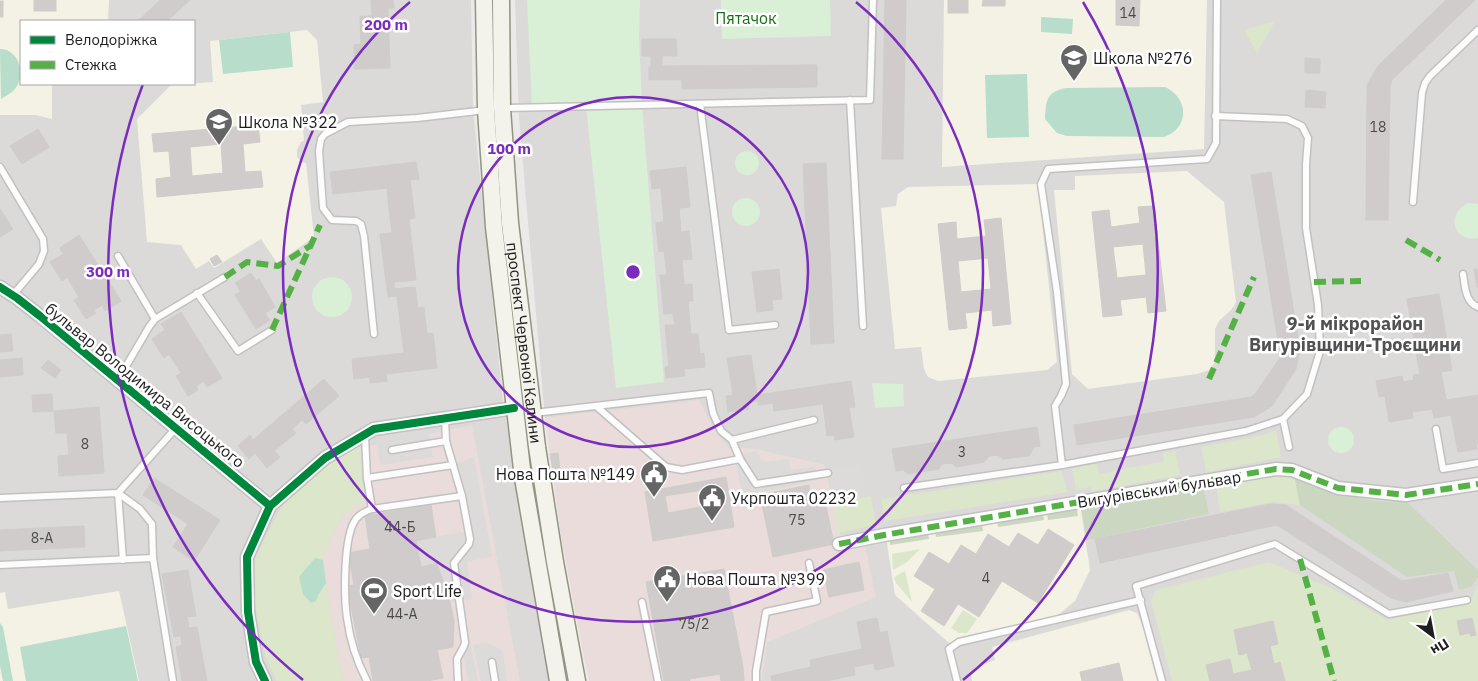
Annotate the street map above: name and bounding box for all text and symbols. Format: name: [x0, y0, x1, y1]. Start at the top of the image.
house number: 14: [1120, 4, 1136, 22]
park label: Пятачок: [715, 8, 777, 28]
text: 200 m: [364, 15, 408, 34]
legend: [20, 20, 195, 85]
text: Велодоріжка: [65, 30, 157, 49]
school or university icon: Школа №276: [1059, 43, 1089, 82]
place label: Школа №276: [1093, 48, 1192, 68]
text: Стежка: [65, 55, 117, 74]
school or university icon: Школа №322: [204, 107, 234, 146]
place label: Школа №322: [238, 112, 337, 132]
house number: 18: [1370, 118, 1386, 136]
text: 100 m: [487, 139, 531, 158]
street label: проспект Червоної Калини: [502, 241, 547, 445]
text: 300 m: [86, 262, 130, 281]
centre of rings: [624, 263, 642, 281]
street label: бульвар Володимира Висоцького: [41, 298, 249, 472]
district label: 9-й мікрорайон Вигурівщини-Троєщини: [1249, 312, 1461, 356]
house number: 8: [81, 435, 89, 453]
house number: 3: [958, 443, 966, 461]
public building icon: Нова Пошта №149: [639, 459, 669, 498]
place label: Нова Пошта №149: [496, 464, 635, 484]
street label: Вигурівський бульвар: [1076, 466, 1242, 512]
public building icon: Укрпошта 02232: [697, 483, 727, 522]
place label: Укрпошта 02232: [731, 488, 857, 508]
house number: 75: [789, 511, 805, 529]
house number: 44-Б: [384, 518, 416, 536]
house number: 8-А: [31, 529, 53, 547]
public building icon: Нова Пошта №399: [652, 564, 682, 603]
place label: Нова Пошта №399: [686, 569, 825, 589]
house number: 4: [982, 569, 990, 587]
sports icon: Sport Life: [359, 576, 389, 615]
place label: Sport Life: [393, 581, 462, 601]
house number: 44-А: [386, 605, 418, 623]
north arrow: [1408, 611, 1458, 661]
house number: 75/2: [679, 615, 709, 633]
text: Пн: [1427, 634, 1453, 660]

